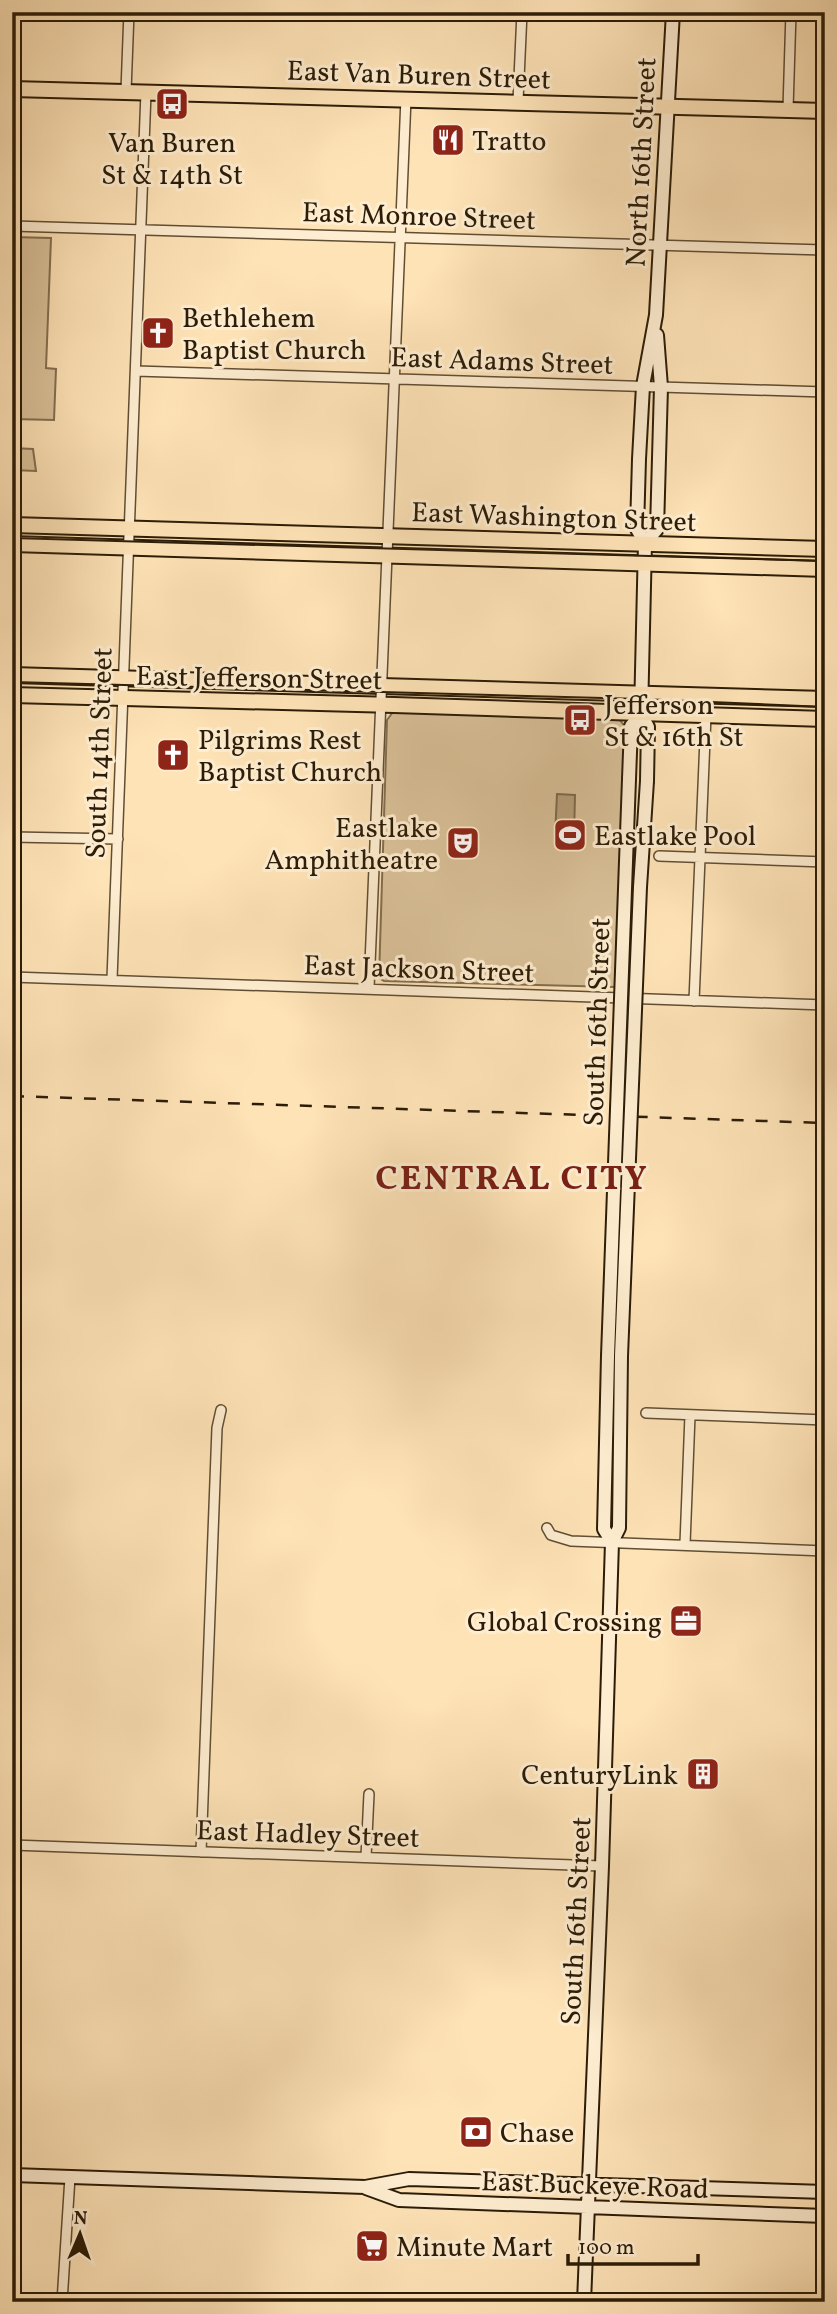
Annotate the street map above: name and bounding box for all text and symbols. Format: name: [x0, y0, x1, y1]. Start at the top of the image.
street label: East Van Buren Street: [286, 52, 552, 101]
street label: North 16th Street: [618, 56, 667, 268]
bus stop icon: Van Buren St & 14th St: [153, 85, 191, 123]
restaurant icon: Tratto: [429, 121, 467, 159]
place label: Tratto: [472, 123, 547, 162]
place label: Van Buren St & 14th St: [101, 125, 243, 196]
street label: East Monroe Street: [301, 194, 537, 241]
place label: Bethlehem Baptist Church: [182, 300, 366, 371]
church icon: Bethlehem Baptist Church: [139, 314, 177, 352]
street label: East Adams Street: [390, 339, 614, 386]
street label: East Washington Street: [410, 494, 697, 543]
street label: South 14th Street: [77, 647, 124, 859]
street label: East Jefferson Street: [135, 658, 383, 701]
place label: Jefferson St & 16th St: [604, 687, 744, 758]
bus stop icon: Jefferson St & 16th St: [561, 701, 599, 739]
place label: Pilgrims Rest Baptist Church: [198, 722, 382, 793]
church icon: Pilgrims Rest Baptist Church: [154, 736, 192, 774]
place label: Eastlake Amphitheatre: [264, 810, 438, 881]
sports icon: Eastlake Pool: [551, 816, 589, 854]
place label: Eastlake Pool: [594, 818, 756, 857]
theatre icon: Eastlake Amphitheatre: [444, 824, 482, 862]
street label: South 16th Street: [575, 917, 622, 1127]
street label: East Jackson Street: [303, 947, 535, 994]
district label: CENTRAL CITY: [375, 1156, 649, 1204]
office icon: Global Crossing: [667, 1602, 705, 1640]
place label: Global Crossing: [467, 1604, 662, 1643]
building icon: CenturyLink: [684, 1755, 722, 1793]
place label: CenturyLink: [521, 1757, 678, 1796]
street label: East Hadley Street: [195, 1812, 420, 1859]
street label: South 16th Street: [553, 1816, 602, 2026]
bank icon: Chase: [457, 2113, 495, 2151]
place label: Chase: [500, 2115, 574, 2154]
street label: East Buckeye Road: [480, 2163, 710, 2210]
north arrow: [46, 2198, 116, 2268]
text: N: [73, 2206, 88, 2232]
scale bar: [568, 2223, 697, 2267]
supermarket icon: Minute Mart: [353, 2227, 391, 2265]
place label: Minute Mart: [396, 2229, 553, 2268]
text: 100 m: [578, 2234, 635, 2263]

